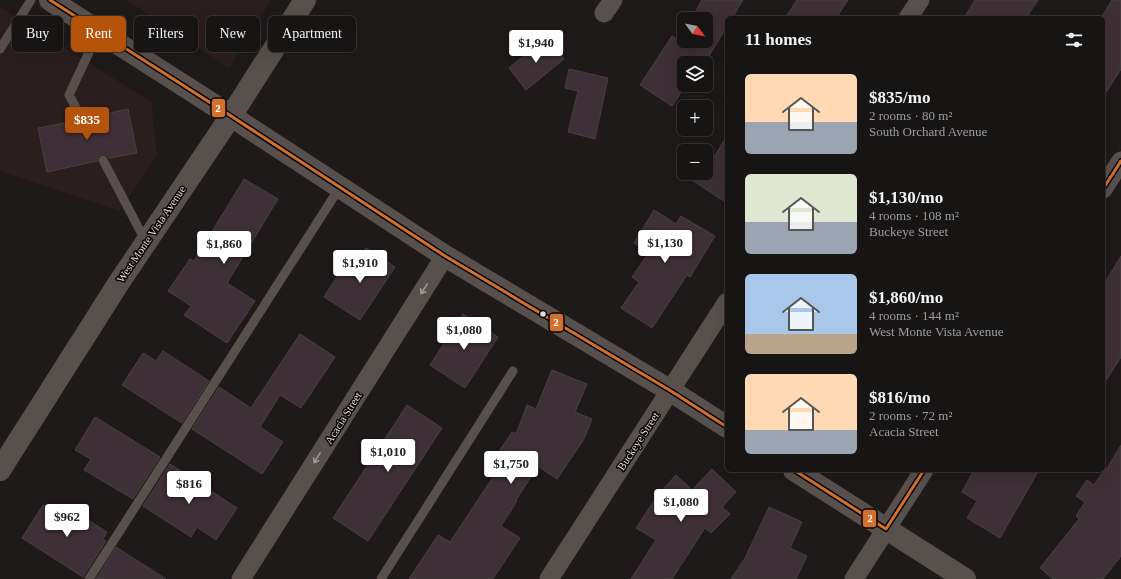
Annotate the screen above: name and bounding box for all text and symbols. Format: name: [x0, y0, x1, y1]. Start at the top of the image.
north arrow: [677, 12, 713, 48]
map controls: [677, 12, 713, 180]
chip: Buy: [12, 16, 63, 52]
chip: Rent: [71, 16, 126, 52]
chip: Filters: [134, 16, 198, 52]
chip: New: [206, 16, 260, 52]
chip: Apartment: [268, 16, 356, 52]
icon: filters: [1063, 29, 1085, 51]
pin: $1,940: [503, 30, 569, 64]
text: 11 homes: [745, 30, 812, 49]
text: $1,940: [518, 35, 554, 50]
button: layers: [677, 56, 713, 92]
text: $835/mo: [869, 88, 930, 107]
icon: home: [777, 90, 825, 138]
line badge: 2: [211, 98, 226, 118]
button: +: [677, 100, 713, 136]
text: 2: [215, 102, 221, 114]
pin: $835: [63, 107, 111, 141]
text: 2 rooms · 80 m²: [869, 108, 952, 123]
text: $835: [74, 112, 100, 127]
text: South Orchard Avenue: [869, 124, 987, 139]
button: −: [677, 144, 713, 180]
street label: West Monte Vista Avenue: [114, 183, 188, 285]
text: $1,130/mo: [869, 188, 943, 207]
icon: home: [777, 190, 825, 238]
text: 4 rooms · 108 m²: [869, 208, 959, 223]
text: Buckeye Street: [869, 224, 948, 239]
pin: $1,130: [632, 230, 698, 264]
pin: $1,860: [191, 231, 257, 265]
text: $1,130: [647, 235, 683, 250]
text: $1,860: [206, 236, 242, 251]
pin: $1,910: [327, 250, 393, 284]
text: $1,910: [342, 255, 378, 270]
one-way arrow: [420, 283, 428, 294]
text: $1,860/mo: [869, 288, 943, 307]
icon: home: [777, 290, 825, 338]
text: 4 rooms · 144 m²: [869, 308, 959, 323]
unlabelled marker: [538, 309, 548, 319]
line badge: 2: [549, 313, 564, 332]
text: 2: [553, 316, 559, 328]
pin: $1,080: [431, 317, 497, 351]
text: $1,080: [446, 322, 482, 337]
text: West Monte Vista Avenue: [869, 324, 1004, 339]
text: $816/mo: [869, 388, 930, 407]
street label: Acacia Street: [322, 390, 364, 446]
icon: home: [777, 390, 825, 438]
text: 2 rooms · 72 m²: [869, 408, 952, 423]
street label: Buckeye Street: [615, 410, 661, 472]
text: Acacia Street: [869, 424, 939, 439]
pin: $1,010: [355, 439, 421, 473]
text: $1,010: [370, 444, 406, 459]
pin: $1,750: [478, 451, 544, 485]
one-way arrow: [313, 453, 321, 464]
text: $1,750: [493, 456, 529, 471]
pin: $816: [165, 471, 213, 505]
text: $816: [176, 476, 202, 491]
pin: $1,080: [648, 489, 714, 523]
text: $1,080: [663, 494, 699, 509]
pin: $962: [43, 504, 91, 538]
text: $962: [54, 509, 80, 524]
line badge: 2: [862, 509, 877, 528]
text: 2: [867, 512, 873, 524]

